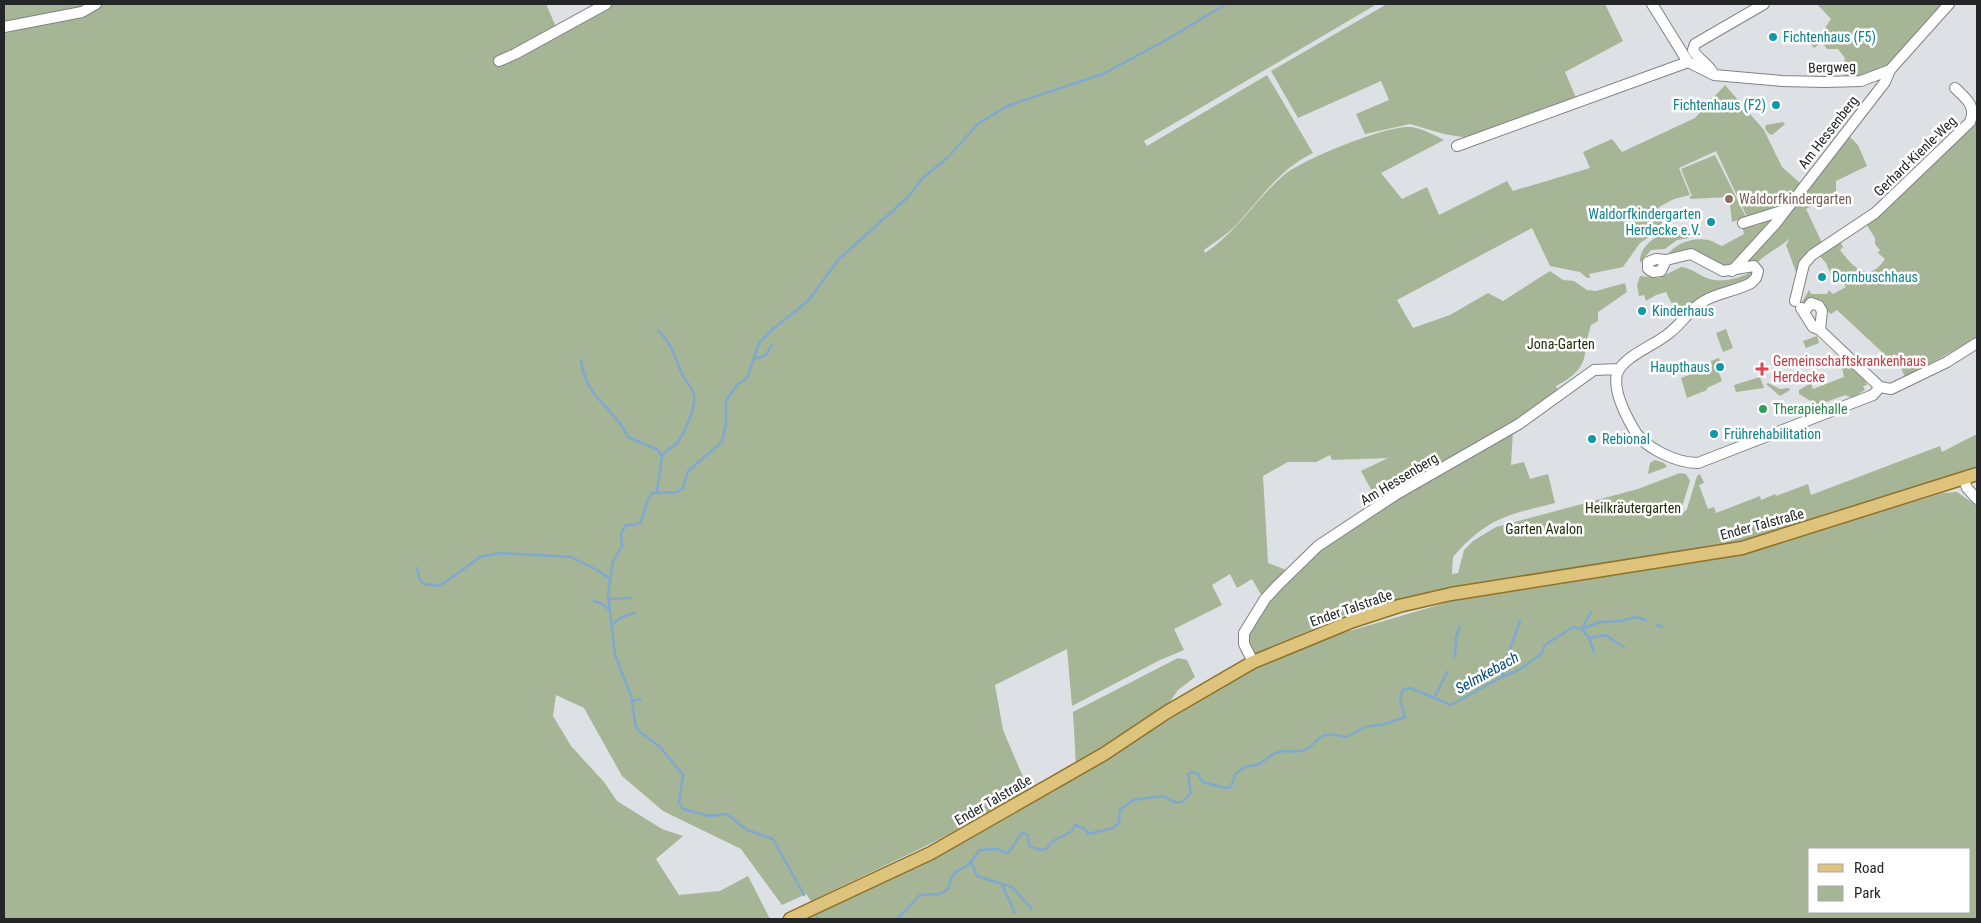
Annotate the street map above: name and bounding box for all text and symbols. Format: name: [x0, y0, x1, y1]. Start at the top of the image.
place label: Fichtenhaus (F5): [1783, 29, 1876, 46]
marker: Fichtenhaus (F5): [1767, 31, 1779, 43]
street label: Bergweg: [1808, 58, 1856, 76]
street label: Am Hessenberg: [1795, 93, 1861, 171]
place label: Fichtenhaus (F2): [1673, 97, 1766, 114]
marker: Fichtenhaus (F2): [1770, 99, 1782, 111]
street label: Gerhard-Kienle-Weg: [1870, 113, 1960, 199]
place label: Waldorfkindergarten: [1739, 191, 1852, 207]
marker: Waldorfkindergarten: [1723, 193, 1735, 205]
place label: Waldorfkindergarten Herdecke e.V.: [1588, 206, 1701, 238]
marker: Waldorfkindergarten Herdecke e.V.: [1705, 216, 1717, 228]
place label: Dornbuschhaus: [1832, 269, 1918, 285]
marker: Dornbuschhaus: [1816, 271, 1828, 283]
place label: Kinderhaus: [1652, 303, 1714, 319]
marker: Kinderhaus: [1636, 305, 1648, 317]
park label: Jona-Garten: [1527, 336, 1595, 352]
place label: Gemeinschaftskrankenhaus Herdecke: [1773, 353, 1926, 385]
place label: Haupthaus: [1650, 359, 1710, 375]
marker: Haupthaus: [1714, 361, 1726, 373]
marker: Gemeinschaftskrankenhaus Herdecke: [1755, 362, 1769, 376]
place label: Therapiehalle: [1773, 401, 1848, 417]
marker: Therapiehalle: [1757, 403, 1769, 415]
place label: Frührehabilitation: [1724, 426, 1821, 442]
marker: Frührehabilitation: [1708, 428, 1720, 440]
place label: Rebional: [1602, 431, 1650, 447]
marker: Rebional: [1586, 433, 1598, 445]
street label: Am Hessenberg: [1357, 450, 1441, 508]
park label: Heilkräutergarten: [1585, 500, 1681, 516]
street label: Ender Talstraße: [1718, 505, 1806, 543]
park label: Garten Avalon: [1505, 521, 1583, 537]
street label: Ender Talstraße: [1308, 586, 1395, 630]
water label: Selmkebach: [1452, 648, 1522, 698]
street label: Ender Talstraße: [952, 771, 1035, 828]
legend: [1808, 848, 1971, 913]
text: Road: [1854, 859, 1884, 877]
text: Park: [1854, 884, 1881, 902]

